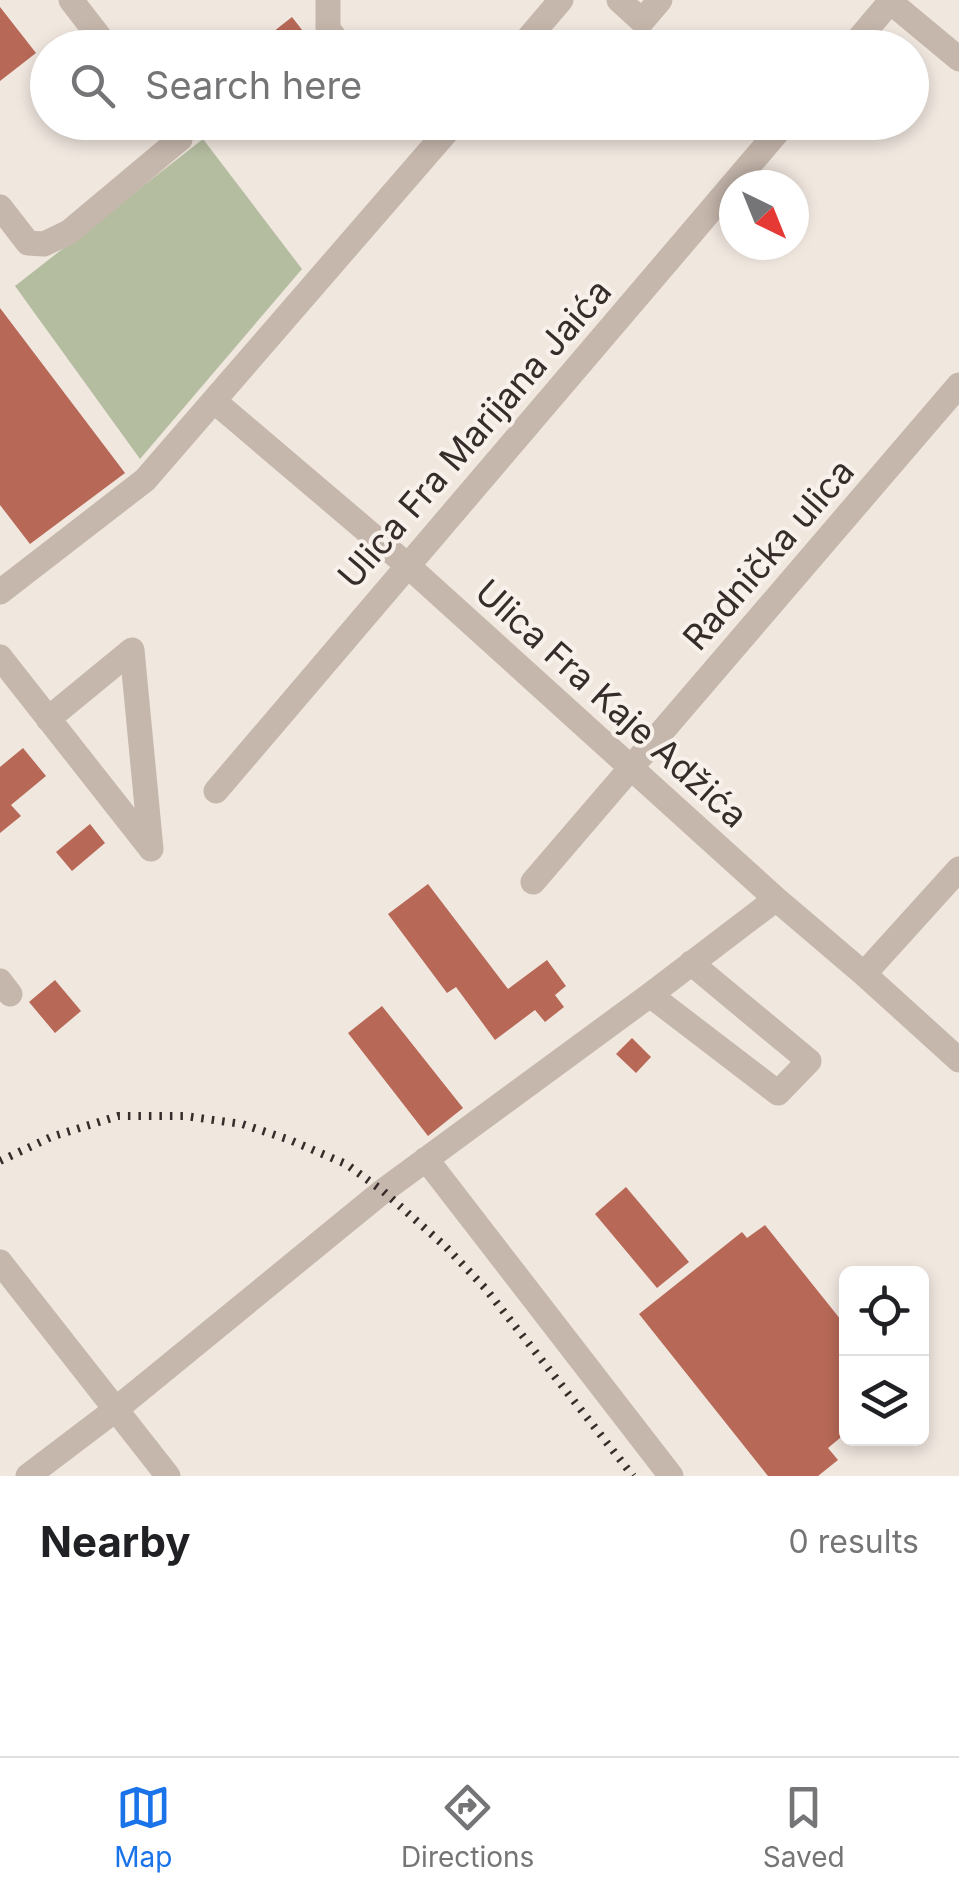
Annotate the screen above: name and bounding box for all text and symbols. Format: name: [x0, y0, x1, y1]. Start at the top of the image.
search box: [30, 30, 929, 140]
icon: search: [65, 58, 120, 113]
text: Search here: [145, 62, 362, 108]
north arrow: [719, 170, 809, 260]
street label: Ulica Fra Marijana Jaića: [329, 270, 619, 596]
street label: Radnička ulica: [674, 450, 862, 658]
street label: Ulica Fra Kaje Adžića: [468, 570, 756, 836]
map controls: [839, 1266, 929, 1446]
button: locate: [839, 1266, 929, 1356]
button: layers: [839, 1356, 929, 1446]
text: Nearby: [40, 1516, 191, 1567]
text: 0 results: [789, 1522, 919, 1561]
tab: Map: [114, 1780, 172, 1874]
tab: Directions: [401, 1780, 534, 1874]
tab: Saved: [763, 1780, 845, 1874]

